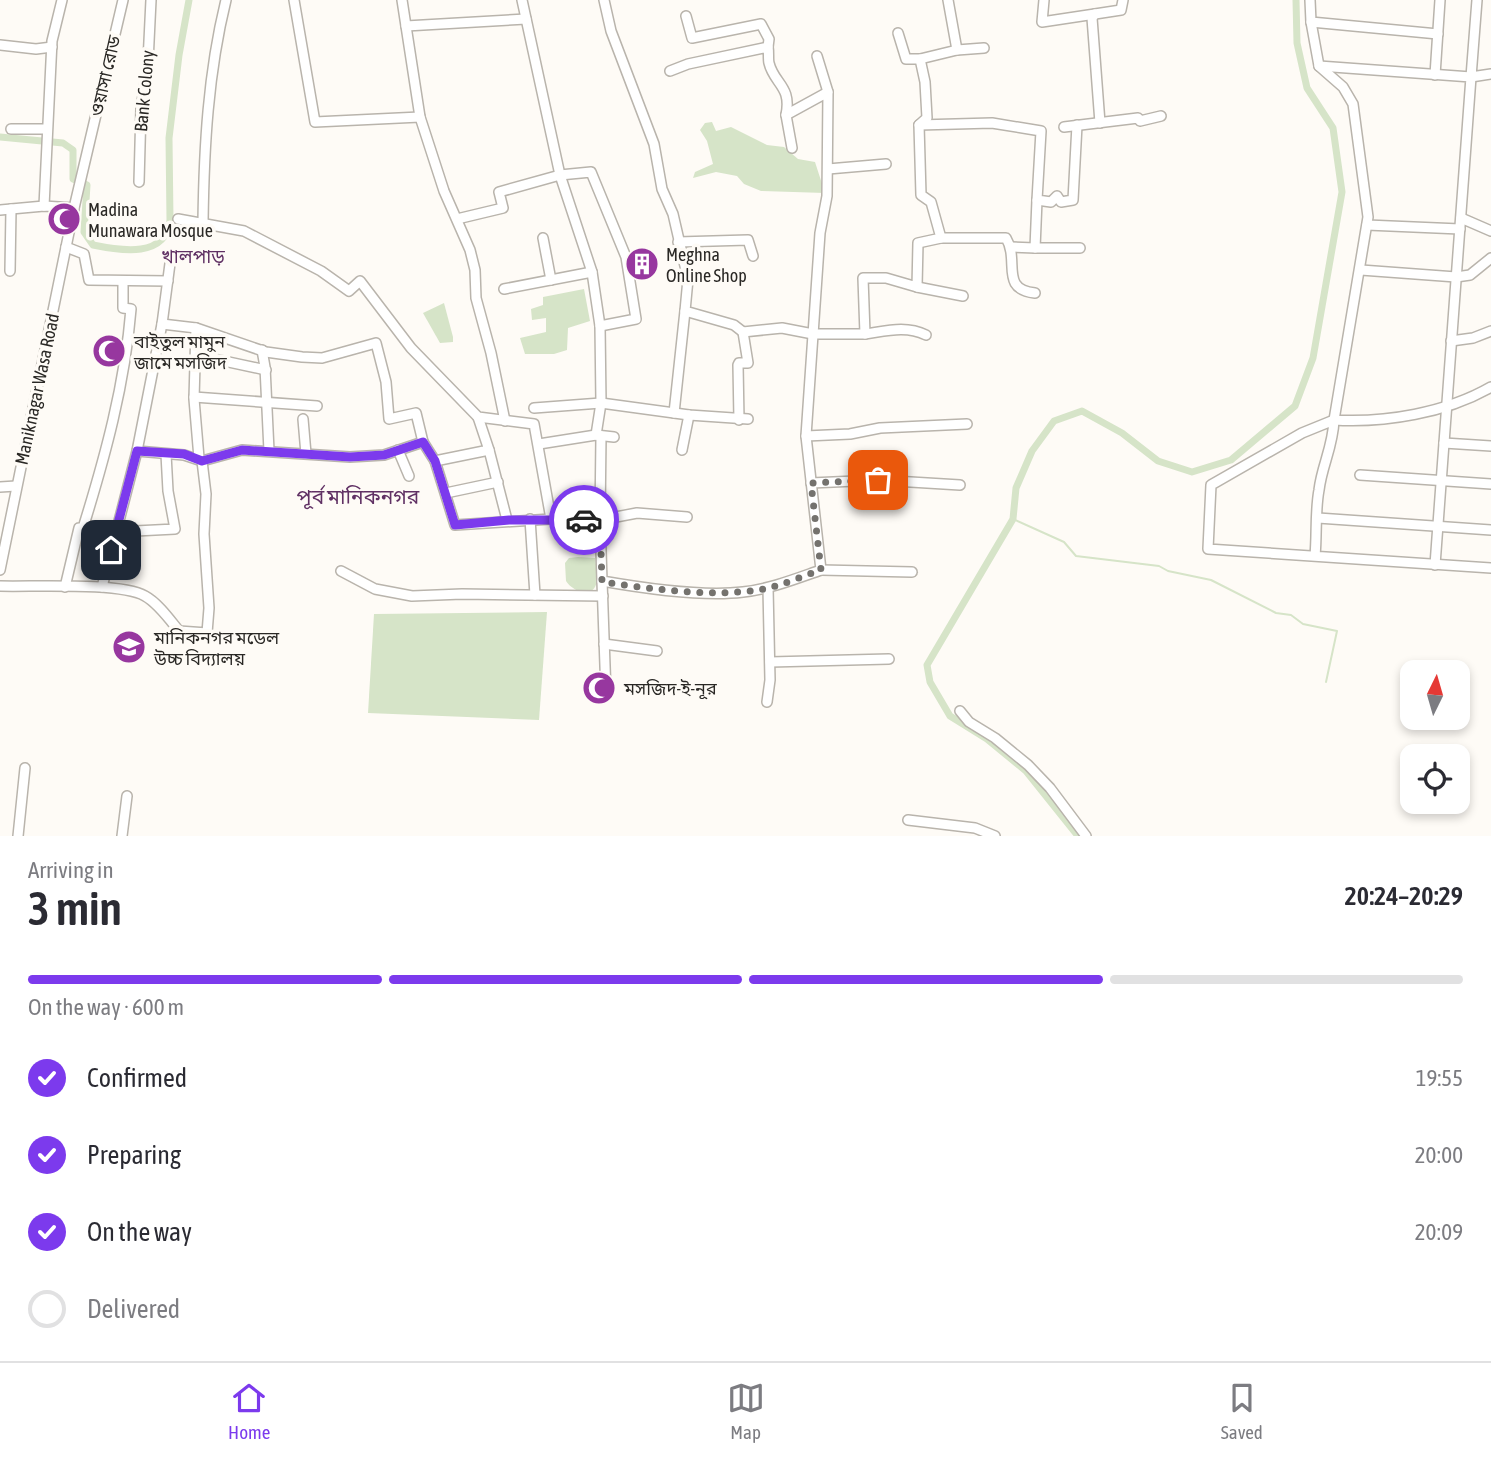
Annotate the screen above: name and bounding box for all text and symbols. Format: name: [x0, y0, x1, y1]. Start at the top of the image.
street label: ওয়াসা রোড: [85, 33, 125, 119]
street label: Bank Colony: [130, 49, 158, 133]
place label: Madina Munawara Mosque: [88, 199, 213, 241]
mosque icon: Madina Munawara Mosque: [45, 200, 83, 238]
place label: Meghna Online Shop: [666, 244, 747, 286]
district label: খালপাড়: [161, 245, 225, 267]
building icon: Meghna Online Shop: [623, 245, 661, 283]
street label: Maniknagar Wasa Road: [11, 311, 63, 467]
place label: বাইতুল মামুন জামে মসজিদ: [133, 331, 228, 373]
mosque icon: বাইতুল মামুন জামে মসজিদ: [90, 332, 128, 370]
pin: [848, 450, 908, 510]
icon: bag: [859, 461, 897, 499]
district label: পূর্ব মানিকনগর: [297, 484, 420, 510]
courier: [549, 485, 619, 555]
icon: car: [565, 501, 603, 539]
pin: [81, 520, 141, 580]
icon: home: [92, 531, 130, 569]
place label: মানিকনগর মডেল উচ্চ বিদ্যালয়: [153, 627, 280, 669]
school or university icon: মানিকনগর মডেল উচ্চ বিদ্যালয়: [110, 628, 148, 666]
north arrow: [1400, 660, 1470, 730]
map controls: [1400, 660, 1470, 814]
mosque icon: মসজিদ-ই-নূর: [580, 669, 618, 707]
place label: মসজিদ-ই-নূর: [623, 678, 717, 700]
button: locate: [1400, 744, 1470, 814]
text: Arriving in: [28, 857, 114, 883]
text: 20:24–20:29: [1345, 881, 1463, 911]
text: 3 min: [28, 882, 122, 935]
text: On the way · 600 m: [28, 994, 184, 1020]
icon: check: [28, 1059, 66, 1097]
text: Confirmed: [87, 1063, 187, 1093]
text: 19:55: [1416, 1065, 1463, 1091]
icon: check: [28, 1136, 66, 1174]
text: Preparing: [87, 1140, 181, 1170]
text: 20:00: [1415, 1142, 1463, 1168]
icon: check: [28, 1213, 66, 1251]
text: On the way: [87, 1217, 192, 1247]
text: 20:09: [1415, 1219, 1463, 1245]
text: Delivered: [87, 1294, 180, 1324]
tab: Home: [228, 1379, 270, 1443]
tab: Map: [727, 1379, 765, 1443]
tab: Saved: [1221, 1379, 1263, 1443]

